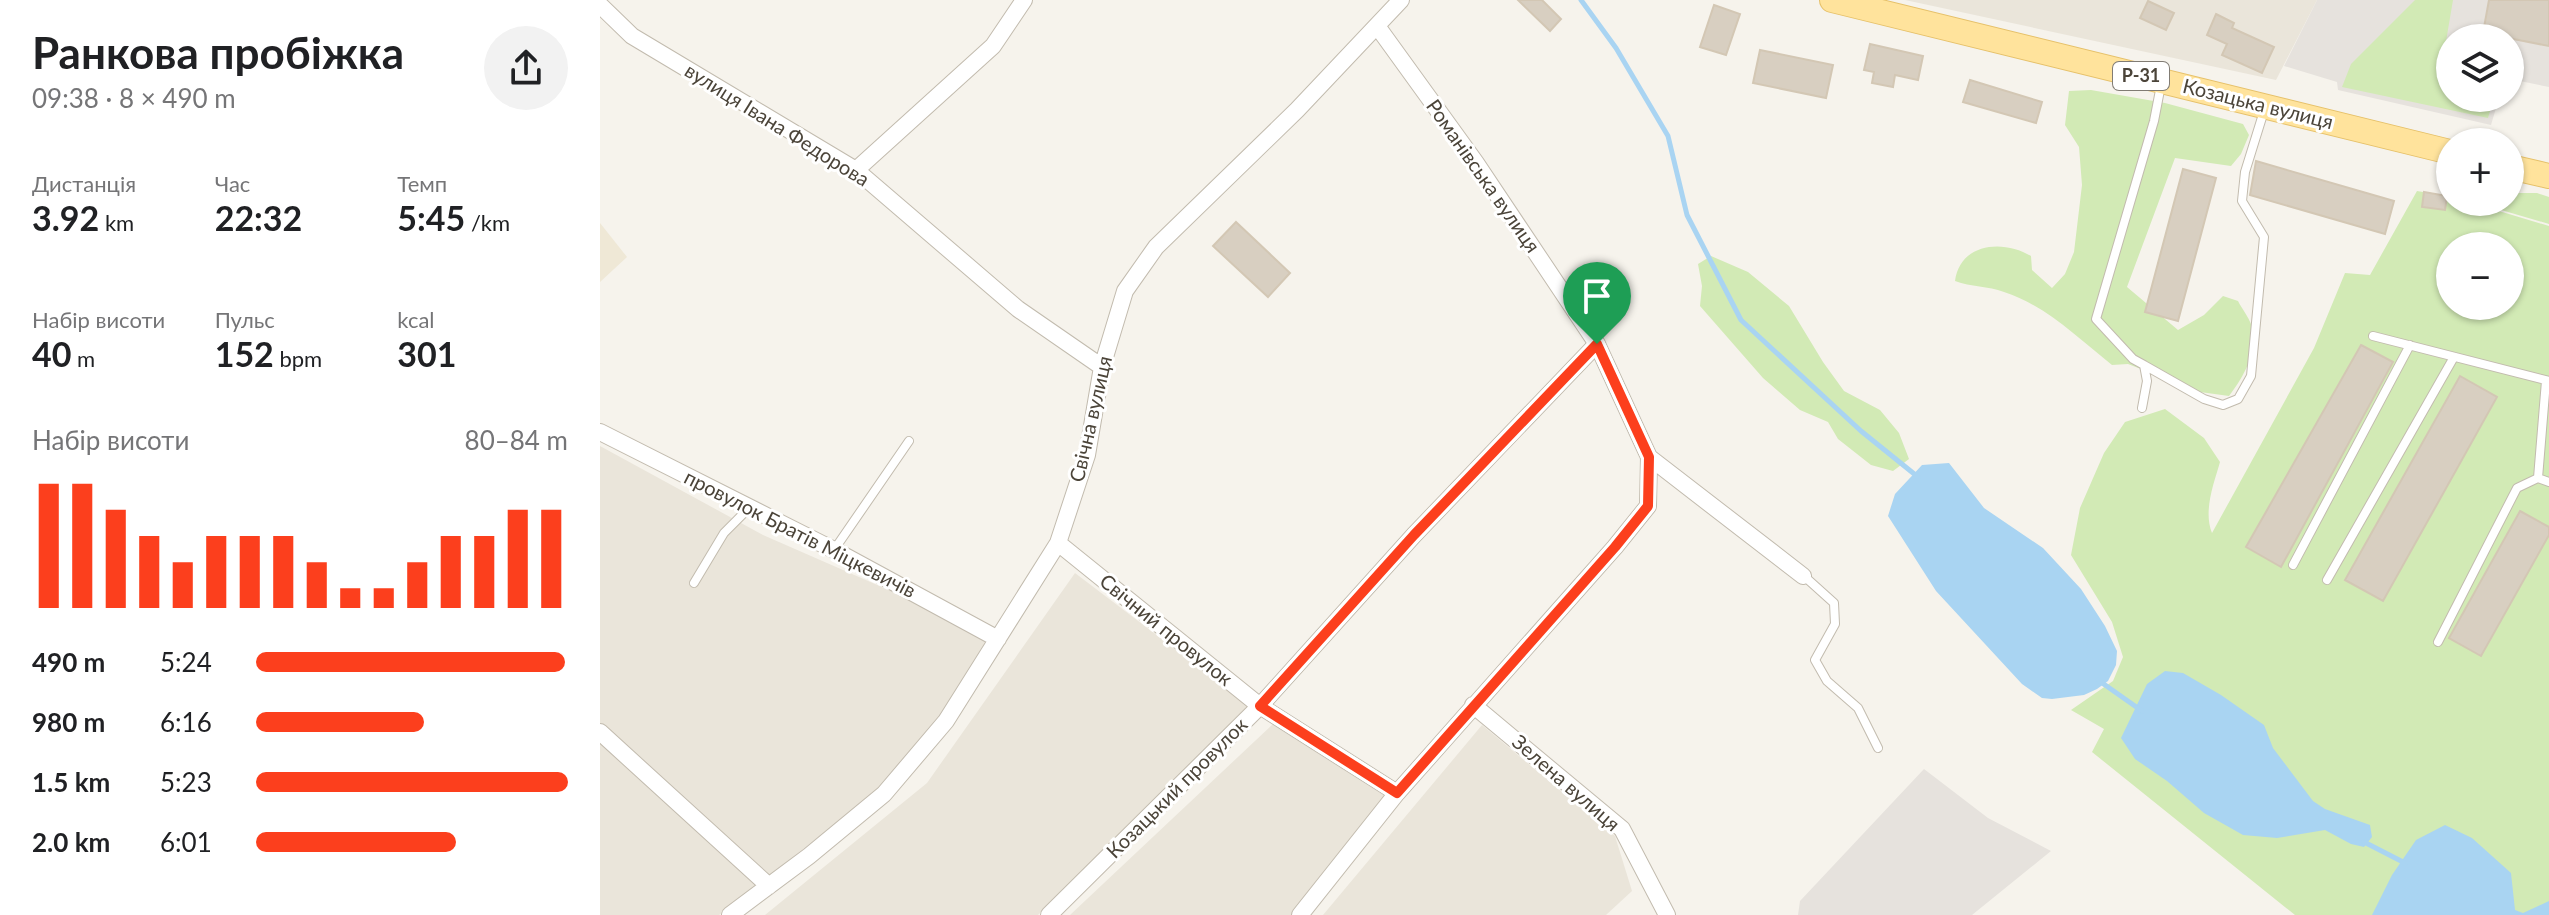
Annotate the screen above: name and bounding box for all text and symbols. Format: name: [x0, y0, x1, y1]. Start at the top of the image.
map controls: [2436, 24, 2524, 320]
button: layers: [2436, 24, 2524, 112]
text: Ранкова пробіжка: [32, 26, 404, 78]
button: share: [484, 26, 568, 110]
street label: вулиця Івана Федорова: [681, 58, 874, 191]
road number: Р-31: [2113, 62, 2169, 90]
street label: Козацька вулиця: [2181, 73, 2336, 133]
text: 09:38 · 8 × 490 m: [32, 82, 236, 114]
street label: Романівська вулиця: [1422, 94, 1546, 257]
button: +: [2436, 128, 2524, 216]
text: Дистанція: [32, 170, 136, 197]
text: Час: [215, 170, 250, 197]
text: Темп: [397, 170, 447, 197]
text: 3.92: [32, 197, 99, 238]
text: 22:32: [215, 197, 302, 238]
text: 5:45: [397, 197, 465, 238]
text: km: [99, 209, 134, 236]
text: /km: [465, 209, 510, 236]
button: −: [2436, 232, 2524, 320]
pin: [1563, 262, 1631, 344]
icon: arrive: [1575, 274, 1619, 318]
text: Набір висоти: [32, 306, 165, 333]
text: Пульс: [215, 306, 275, 333]
text: kcal: [397, 306, 435, 333]
text: 40: [32, 333, 71, 374]
text: 152: [215, 333, 274, 374]
text: 301: [397, 333, 457, 374]
text: m: [71, 345, 95, 372]
text: bpm: [274, 345, 322, 372]
street label: Свічна вулиця: [1064, 353, 1116, 484]
text: Набір висоти: [32, 424, 189, 456]
text: 80–84 m: [465, 424, 568, 456]
street label: провулок Братів Міцкевичів: [681, 464, 920, 602]
street label: Свічний провулок: [1095, 568, 1238, 691]
text: 490 m: [32, 646, 105, 678]
text: 5:24: [160, 646, 212, 678]
text: 980 m: [32, 706, 105, 738]
text: 6:16: [160, 706, 212, 738]
street label: Козацький провулок: [1101, 711, 1252, 863]
street label: Зелена вулиця: [1508, 729, 1625, 835]
text: 1.5 km: [32, 766, 110, 798]
text: 5:23: [160, 766, 212, 798]
text: 2.0 km: [32, 826, 110, 858]
text: 6:01: [160, 826, 212, 858]

